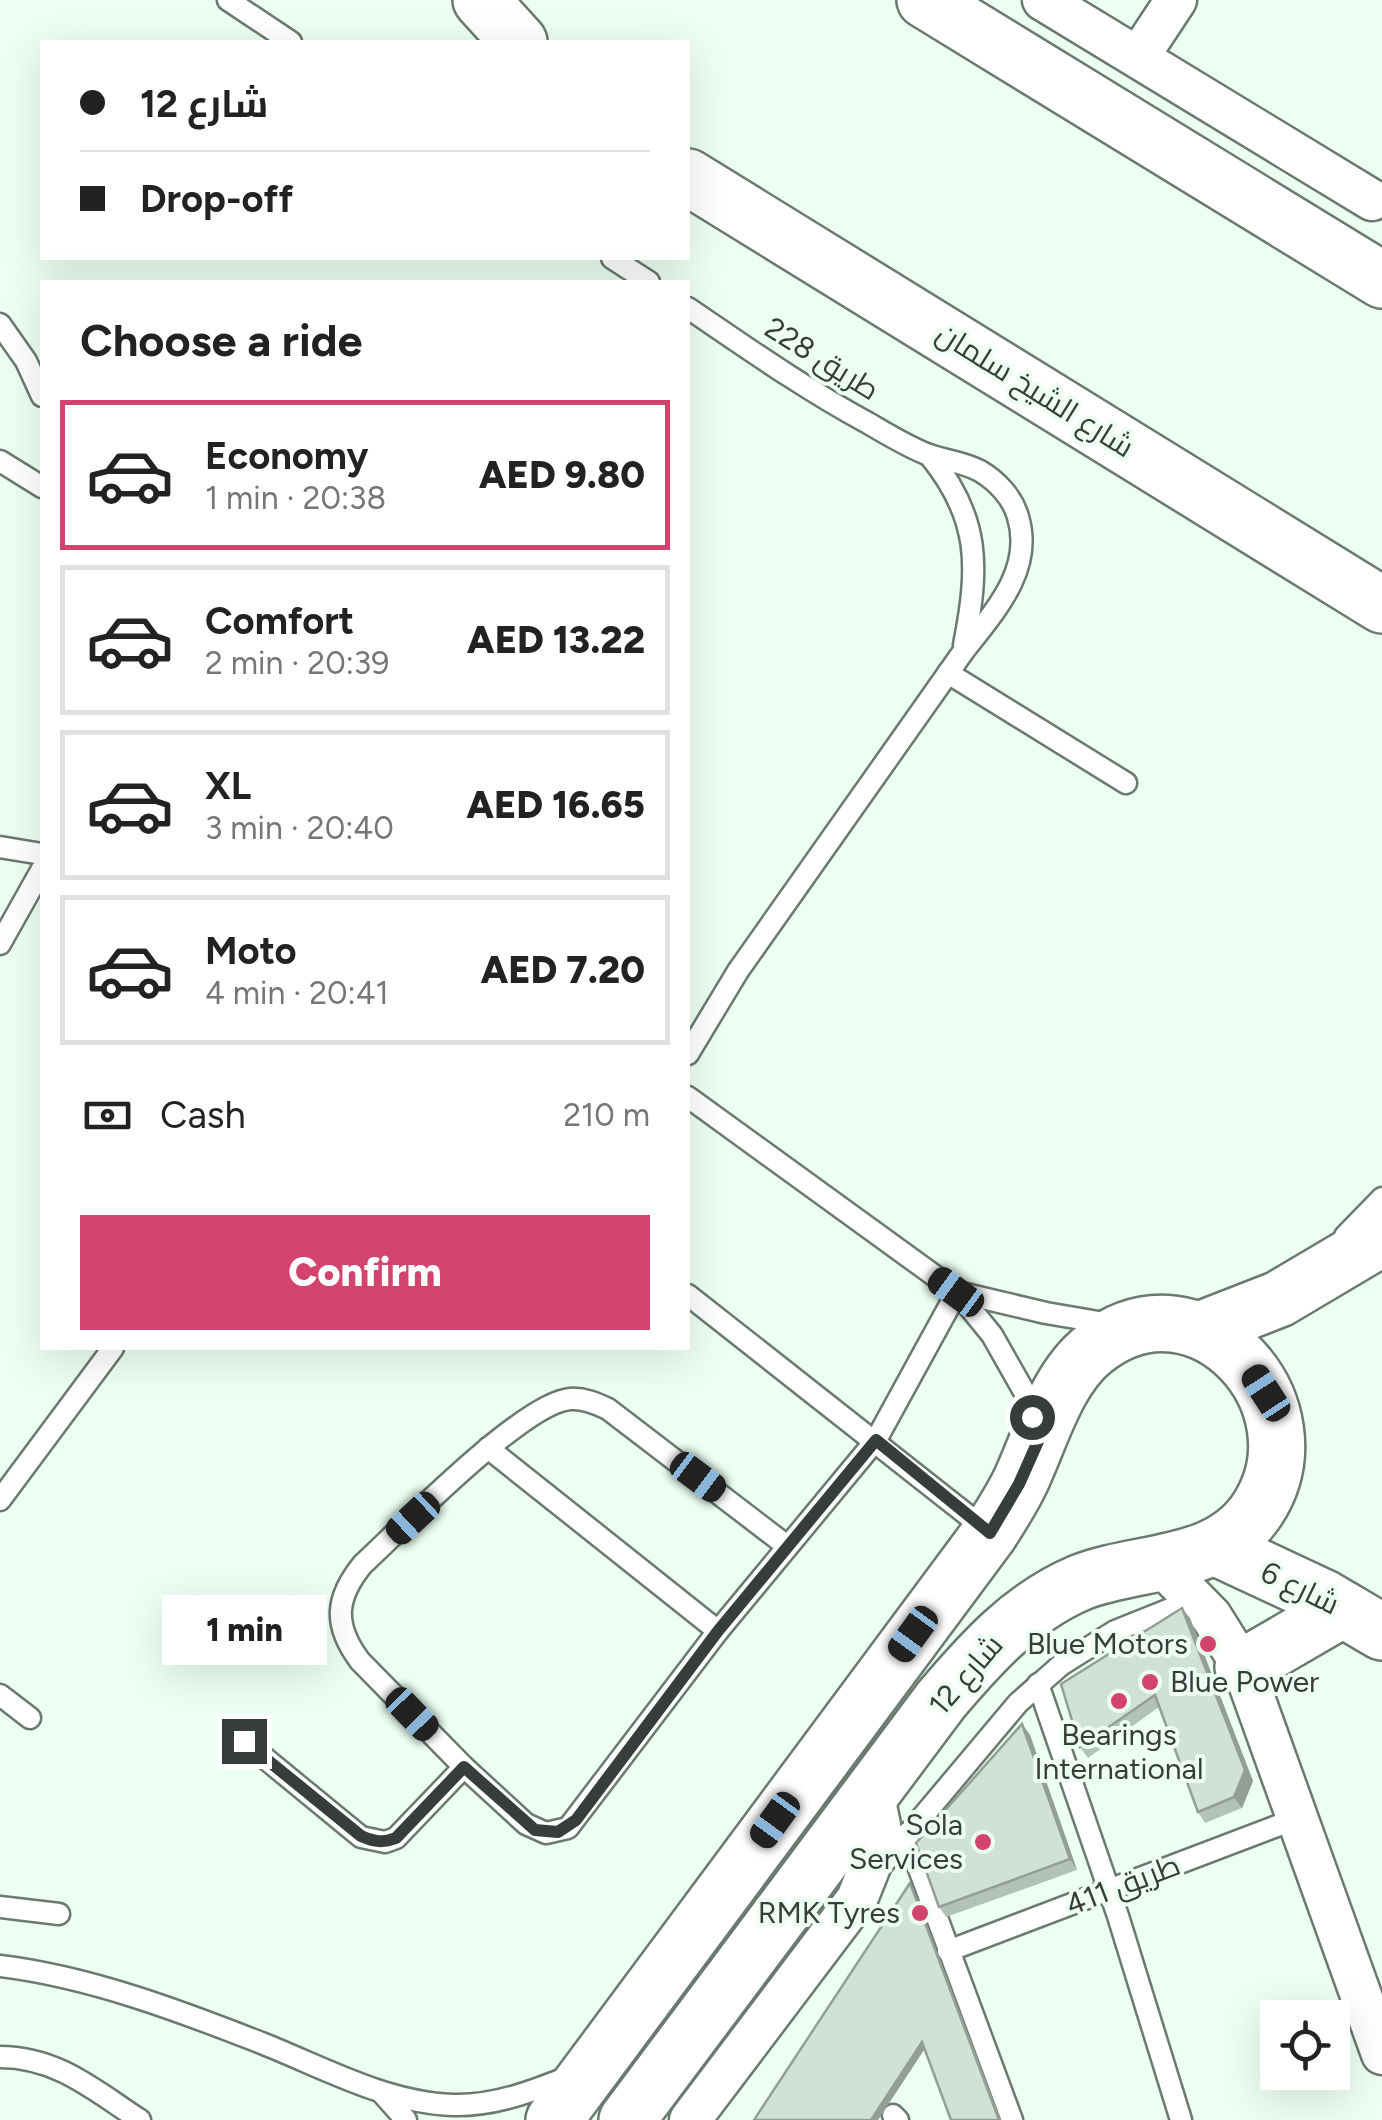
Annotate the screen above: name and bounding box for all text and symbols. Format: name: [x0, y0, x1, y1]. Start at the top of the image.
text: شارع 12: [140, 81, 268, 127]
text: Drop-off: [140, 176, 293, 222]
street label: طريق 228: [758, 309, 886, 408]
text: Choose a ride: [80, 313, 362, 367]
street label: شارع الشيخ سلمان: [929, 314, 1141, 467]
icon: car: [85, 430, 175, 520]
text: Economy: [205, 433, 368, 479]
text: AED 9.80: [479, 452, 645, 498]
text: 1 min · 20:38: [205, 479, 386, 517]
icon: car: [85, 595, 175, 685]
text: Comfort: [205, 598, 354, 644]
text: AED 13.22: [467, 617, 645, 663]
text: 2 min · 20:39: [205, 644, 389, 682]
icon: car: [85, 760, 175, 850]
text: XL: [205, 763, 251, 809]
text: AED 16.65: [466, 782, 645, 828]
text: 3 min · 20:40: [205, 809, 394, 847]
icon: car: [85, 925, 175, 1015]
text: Moto: [205, 928, 297, 974]
text: AED 7.20: [480, 947, 645, 993]
text: 4 min · 20:41: [205, 974, 389, 1012]
icon: cash: [80, 1088, 135, 1143]
text: Cash: [160, 1092, 246, 1138]
text: 210 m: [563, 1096, 650, 1134]
button: Confirm: [80, 1215, 650, 1330]
car: [923, 1262, 989, 1322]
car: [1237, 1360, 1295, 1426]
route start: [1010, 1395, 1055, 1440]
car: [665, 1447, 731, 1507]
car: [381, 1487, 445, 1549]
street label: شارع 6: [1254, 1553, 1345, 1624]
callout: 1 min: [162, 1596, 326, 1666]
car: [883, 1601, 943, 1667]
text: 1 min: [206, 1611, 283, 1649]
place label: Blue Motors: [1027, 1625, 1188, 1662]
street label: شارع 12: [921, 1627, 1012, 1724]
marker: Blue Motors: [1197, 1633, 1219, 1655]
place label: Blue Power: [1170, 1663, 1319, 1700]
marker: Blue Power: [1139, 1671, 1161, 1693]
car: [380, 1682, 444, 1746]
marker: Bearings International: [1108, 1690, 1130, 1712]
place label: Bearings International: [1034, 1716, 1204, 1787]
route end: [222, 1719, 267, 1764]
car: [745, 1787, 805, 1853]
place label: Sola Services: [849, 1806, 963, 1877]
marker: Sola Services: [972, 1831, 994, 1853]
street label: طريق 411: [1060, 1846, 1185, 1923]
place label: RMK Tyres: [758, 1894, 900, 1931]
marker: RMK Tyres: [909, 1902, 931, 1924]
map controls: [1260, 2000, 1350, 2090]
button: locate: [1260, 2000, 1350, 2090]

